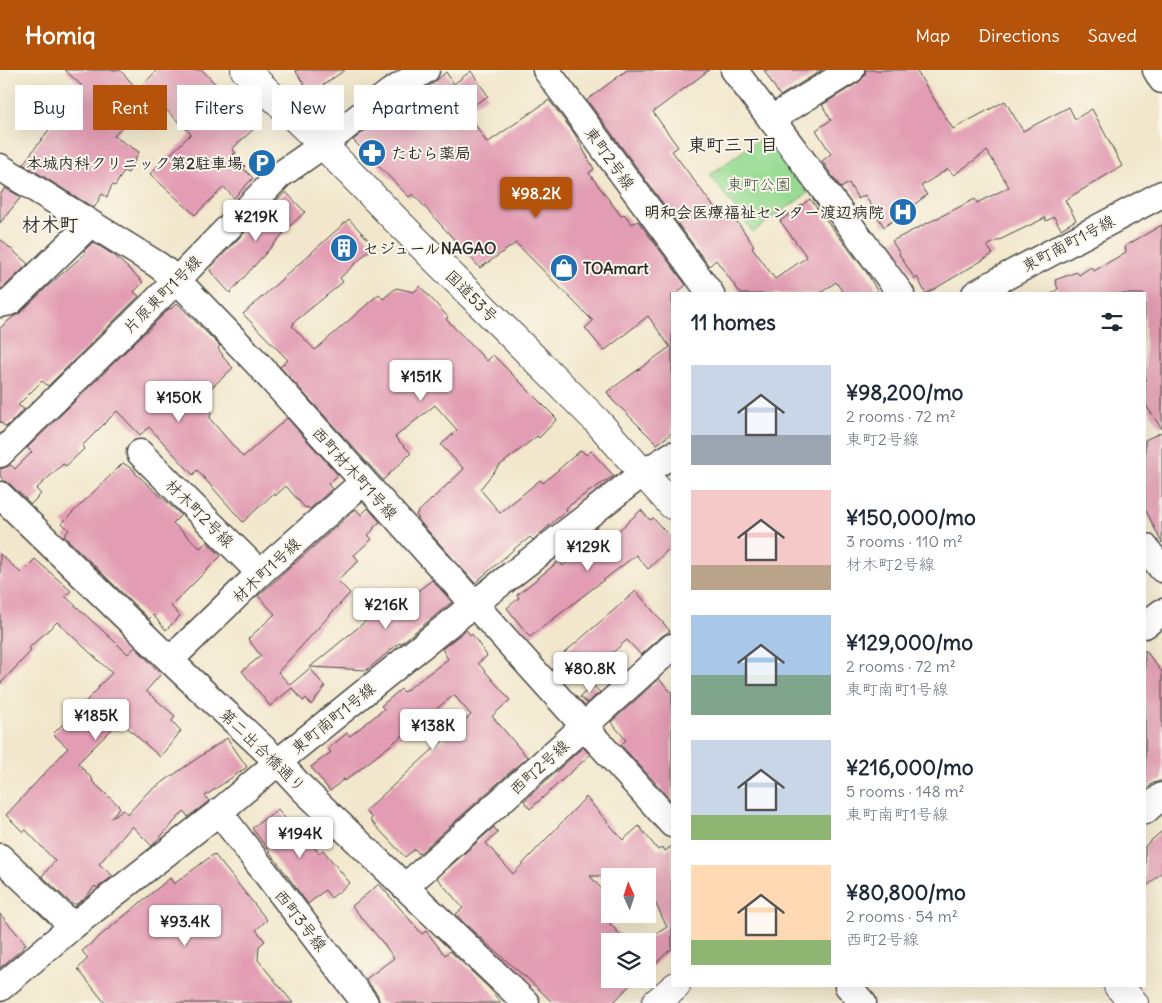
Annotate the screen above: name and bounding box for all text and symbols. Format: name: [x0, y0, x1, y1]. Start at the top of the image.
text: Homiq: [25, 20, 95, 50]
text: Map: [915, 24, 950, 47]
text: Directions: [978, 24, 1060, 47]
text: Saved: [1088, 24, 1137, 47]
chip: Buy: [15, 85, 83, 130]
chip: Rent: [93, 85, 167, 130]
chip: Filters: [177, 85, 262, 130]
chip: New: [272, 85, 344, 130]
chip: Apartment: [354, 85, 477, 130]
street label: 東町2号線: [581, 123, 639, 193]
district label: 東町三丁目: [688, 133, 778, 156]
pharmacy icon: たむら薬局: [357, 138, 387, 168]
place label: たむら薬局: [391, 143, 471, 163]
parking icon: 本城内科クリニック第2駐車場: [247, 148, 277, 178]
place label: 本城内科クリニック第2駐車場: [26, 153, 243, 173]
park label: 東町公園: [727, 174, 791, 194]
pin: ¥98.2K: [495, 176, 577, 219]
text: ¥98.2K: [511, 183, 561, 203]
hospital icon: 明和会医療福祉センター渡辺病院: [888, 197, 918, 227]
pin: ¥219K: [221, 200, 291, 242]
place label: 明和会医療福祉センター渡辺病院: [644, 202, 884, 222]
text: ¥219K: [234, 206, 278, 226]
street label: 東町南町1号線: [1018, 210, 1118, 276]
district label: 材木町: [21, 212, 79, 236]
building icon: セジュールNAGAO: [329, 233, 359, 263]
place label: セジュールNAGAO: [363, 238, 496, 258]
street label: 片原東町1号線: [119, 251, 205, 337]
shop icon: TOAmart: [549, 253, 579, 283]
place label: TOAmart: [583, 258, 649, 278]
street label: 国道53号: [441, 265, 503, 327]
icon: filters: [1098, 308, 1126, 336]
text: 11 homes: [691, 309, 776, 336]
pin: ¥151K: [386, 360, 456, 402]
text: ¥151K: [400, 366, 442, 386]
text: ¥98,200/mo: [846, 379, 963, 406]
pin: ¥150K: [144, 380, 214, 423]
icon: home: [731, 385, 791, 445]
text: ¥150K: [156, 387, 202, 407]
text: 2 rooms · 72 m²: [846, 406, 956, 426]
street label: 西町材木町1号線: [308, 422, 402, 524]
text: 東町2号線: [846, 429, 919, 449]
street label: 材木町2号線: [162, 475, 238, 551]
text: ¥150,000/mo: [846, 504, 976, 531]
icon: home: [731, 510, 791, 570]
pin: ¥129K: [553, 530, 623, 572]
text: 3 rooms · 110 m²: [846, 531, 963, 551]
street label: 材木町1号線: [228, 533, 304, 607]
text: ¥129K: [566, 536, 610, 556]
text: 材木町2号線: [846, 554, 935, 574]
pin: ¥216K: [351, 588, 421, 630]
text: ¥216K: [364, 594, 408, 614]
text: ¥129,000/mo: [846, 629, 973, 656]
icon: home: [731, 635, 791, 695]
pin: ¥80.8K: [549, 652, 631, 694]
text: 2 rooms · 72 m²: [846, 656, 956, 676]
text: ¥80.8K: [564, 658, 616, 678]
street label: 東町南町1号線: [287, 678, 379, 758]
text: 東町南町1号線: [846, 679, 948, 699]
pin: ¥185K: [61, 698, 131, 741]
street label: 第二出合橋通り: [216, 704, 310, 796]
text: ¥185K: [74, 705, 118, 725]
pin: ¥138K: [398, 708, 468, 751]
text: ¥138K: [411, 715, 455, 735]
street label: 西町2号線: [505, 735, 573, 799]
text: ¥216,000/mo: [846, 754, 973, 781]
icon: home: [731, 760, 791, 820]
text: 5 rooms · 148 m²: [846, 781, 965, 801]
text: 東町南町1号線: [846, 804, 948, 824]
pin: ¥194K: [265, 816, 335, 859]
text: ¥194K: [278, 823, 322, 843]
north arrow: [601, 868, 656, 922]
map controls: [601, 868, 656, 988]
text: ¥80,800/mo: [846, 879, 966, 906]
street label: 西町3号線: [271, 885, 331, 955]
icon: home: [731, 885, 791, 945]
pin: ¥93.4K: [144, 904, 226, 947]
text: 2 rooms · 54 m²: [846, 906, 958, 926]
text: ¥93.4K: [160, 911, 210, 931]
text: 西町2号線: [846, 929, 919, 949]
button: layers: [601, 933, 656, 988]

